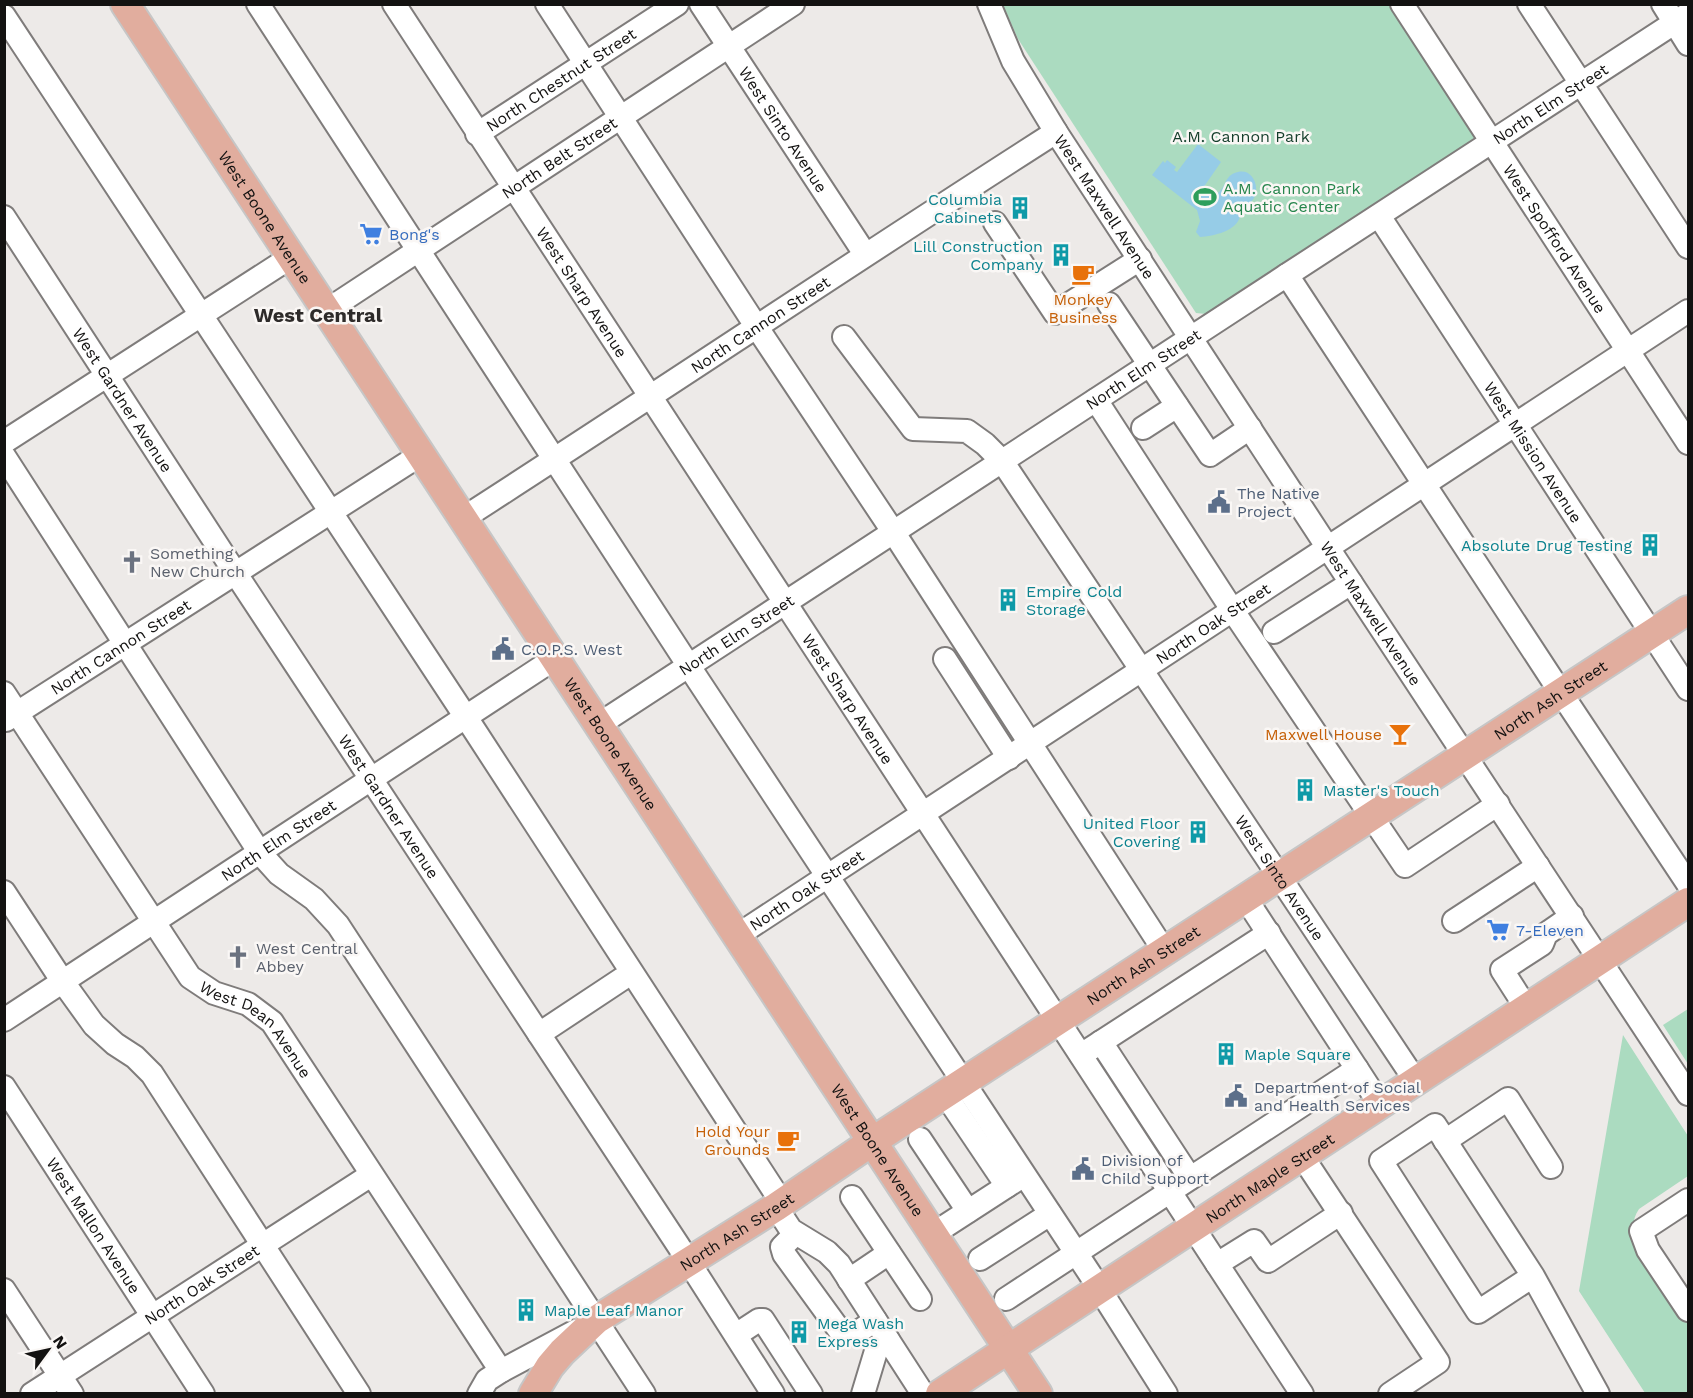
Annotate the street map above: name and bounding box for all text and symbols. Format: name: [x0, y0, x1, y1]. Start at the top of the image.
street label: North Chestnut Street: [482, 24, 640, 135]
street label: North Elm Street: [1489, 59, 1612, 148]
street label: West Sinto Avenue: [735, 63, 831, 196]
street label: North Belt Street: [498, 113, 621, 202]
park label: A.M. Cannon Park: [1172, 127, 1310, 146]
street label: West Maxwell Avenue: [1051, 131, 1159, 283]
street label: West Boone Avenue: [215, 147, 315, 287]
street label: West Spofford Avenue: [1499, 160, 1610, 317]
place label: A.M. Cannon Park Aquatic Center: [1223, 179, 1361, 216]
sports icon: A.M. Cannon Park Aquatic Center: [1192, 184, 1218, 210]
place label: Columbia Cabinets: [928, 190, 1002, 227]
building icon: Columbia Cabinets: [1007, 195, 1033, 221]
supermarket icon: Bong's: [358, 221, 384, 247]
street label: West Sharp Avenue: [533, 223, 632, 361]
place label: Bong's: [389, 225, 440, 244]
place label: Lill Construction Company: [913, 237, 1044, 274]
building icon: Lill Construction Company: [1048, 242, 1074, 268]
cafe icon: Monkey Business: [1070, 261, 1096, 287]
street label: North Cannon Street: [687, 272, 833, 377]
place label: Monkey Business: [1048, 290, 1118, 327]
district label: West Central: [254, 303, 383, 327]
street label: West Gardner Avenue: [69, 324, 177, 476]
street label: North Elm Street: [1082, 324, 1204, 413]
street label: West Mission Avenue: [1480, 378, 1586, 526]
place label: The Native Project: [1237, 484, 1320, 521]
public building icon: The Native Project: [1206, 489, 1232, 515]
building icon: Absolute Drug Testing: [1637, 532, 1663, 558]
place label: Absolute Drug Testing: [1461, 536, 1632, 555]
street label: West Maxwell Avenue: [1317, 537, 1425, 689]
place label: Something New Church: [150, 544, 245, 581]
church icon: Something New Church: [119, 549, 145, 575]
street label: North Oak Street: [1152, 579, 1274, 668]
place label: Empire Cold Storage: [1026, 582, 1122, 619]
building icon: Empire Cold Storage: [995, 587, 1021, 613]
street label: North Elm Street: [675, 590, 797, 679]
street label: North Cannon Street: [47, 595, 194, 698]
street label: West Sharp Avenue: [798, 630, 897, 768]
public building icon: C.O.P.S. West: [490, 636, 516, 662]
place label: C.O.P.S. West: [521, 640, 622, 659]
street label: North Ash Street: [1490, 656, 1611, 744]
street label: West Boone Avenue: [560, 674, 661, 814]
bar icon: Maxwell House: [1387, 721, 1413, 747]
place label: Maxwell House: [1265, 725, 1382, 744]
street label: West Gardner Avenue: [335, 731, 443, 882]
building icon: Master's Touch: [1292, 777, 1318, 803]
place label: Master's Touch: [1323, 781, 1440, 800]
street label: North Elm Street: [217, 795, 339, 885]
street label: West Sinto Avenue: [1231, 811, 1329, 944]
place label: United Floor Covering: [1083, 814, 1180, 851]
building icon: United Floor Covering: [1185, 819, 1211, 845]
street label: North Oak Street: [746, 845, 868, 934]
supermarket icon: 7-Eleven: [1485, 917, 1511, 943]
street label: North Ash Street: [1083, 921, 1203, 1009]
place label: 7-Eleven: [1516, 921, 1584, 940]
place label: West Central Abbey: [256, 939, 358, 976]
church icon: West Central Abbey: [225, 944, 251, 970]
street label: West Dean Avenue: [196, 977, 316, 1081]
building icon: Maple Square: [1213, 1041, 1239, 1067]
place label: Maple Square: [1244, 1045, 1351, 1064]
place label: Department of Social and Health Services: [1254, 1078, 1421, 1115]
street label: West Boone Avenue: [827, 1080, 928, 1220]
public building icon: Department of Social and Health Services: [1223, 1083, 1249, 1109]
place label: Hold Your Grounds: [695, 1122, 770, 1159]
cafe icon: Hold Your Grounds: [775, 1127, 801, 1153]
street label: North Maple Street: [1202, 1129, 1338, 1227]
place label: Division of Child Support: [1101, 1151, 1209, 1188]
street label: West Mallon Avenue: [43, 1154, 145, 1297]
public building icon: Division of Child Support: [1070, 1156, 1096, 1182]
street label: North Ash Street: [676, 1188, 797, 1275]
street label: North Oak Street: [141, 1240, 263, 1328]
building icon: Maple Leaf Manor: [513, 1297, 539, 1323]
place label: Maple Leaf Manor: [544, 1301, 684, 1320]
place label: Mega Wash Express: [817, 1314, 904, 1351]
building icon: Mega Wash Express: [786, 1319, 812, 1345]
north arrow: [18, 1320, 78, 1380]
text: N: [49, 1332, 71, 1352]

